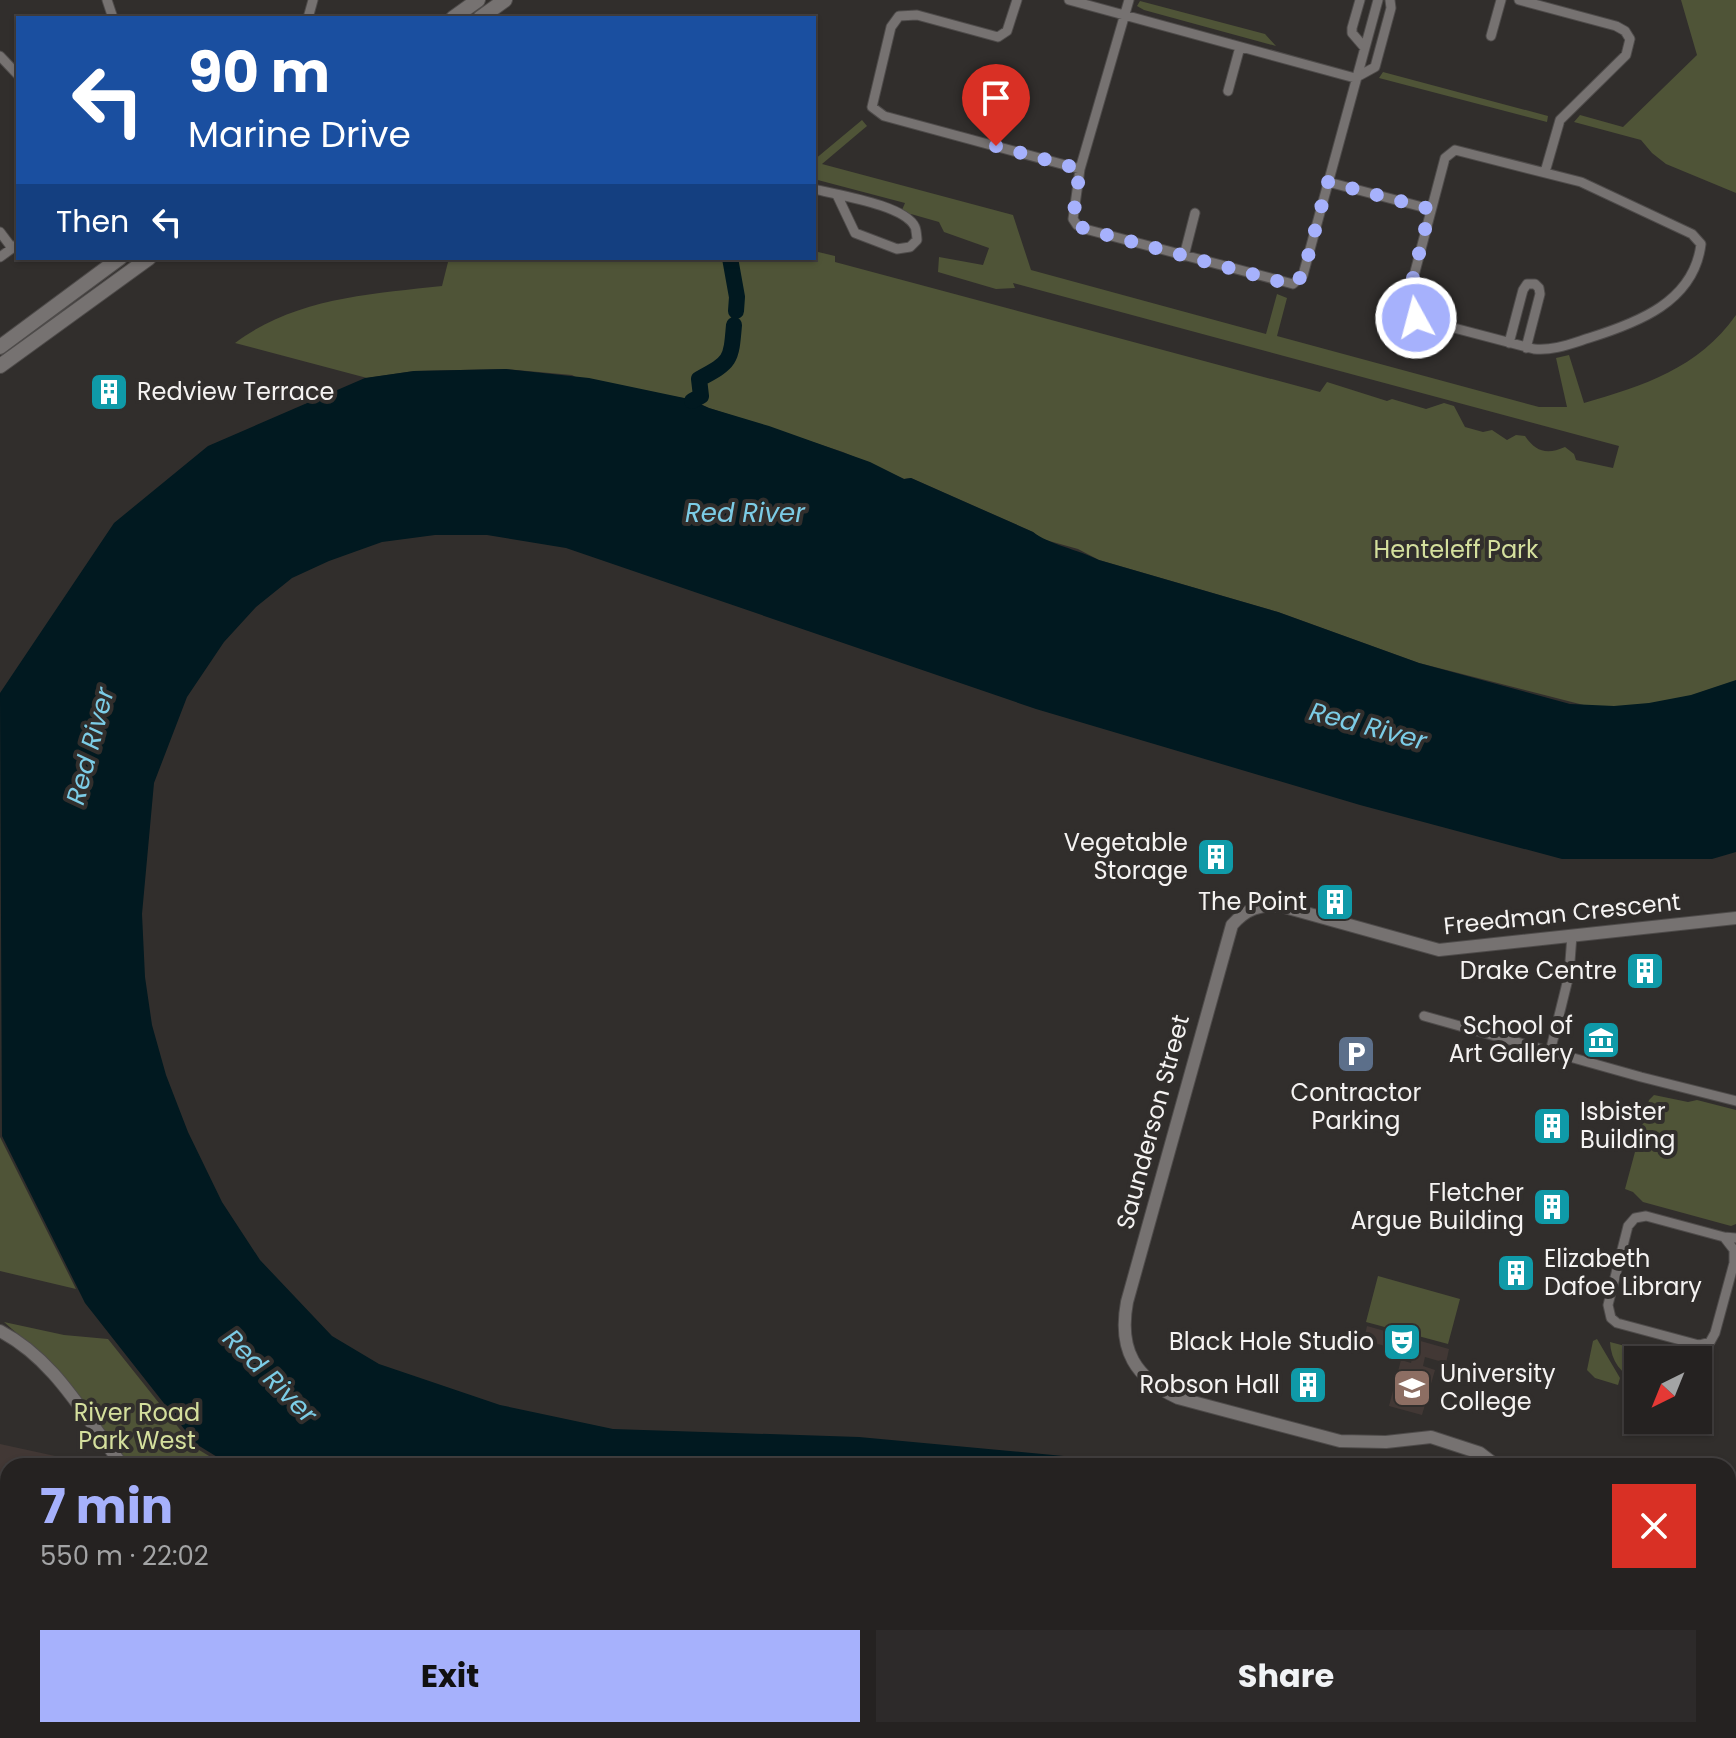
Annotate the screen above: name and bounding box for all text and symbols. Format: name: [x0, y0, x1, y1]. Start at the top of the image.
text: 90 m: [188, 33, 330, 112]
icon: left: [56, 48, 160, 152]
pin: [962, 64, 1030, 146]
icon: arrive: [974, 76, 1018, 120]
text: Marine Drive: [188, 109, 411, 160]
text: Then: [56, 200, 129, 243]
icon: left: [145, 200, 189, 244]
position arrow: [1374, 276, 1458, 360]
building icon: Redview Terrace: [88, 371, 130, 413]
place label: Redview Terrace: [137, 375, 334, 408]
water label: Red River: [685, 495, 806, 531]
park label: Henteleff Park: [1374, 533, 1539, 566]
water label: Red River: [57, 682, 123, 809]
water label: Red River: [1305, 693, 1432, 759]
place label: Vegetable Storage: [1064, 826, 1188, 887]
building icon: Vegetable Storage: [1195, 836, 1237, 878]
building icon: The Point: [1314, 881, 1356, 923]
place label: The Point: [1198, 885, 1307, 918]
street label: Freedman Crescent: [1442, 885, 1682, 942]
building icon: Drake Centre: [1624, 950, 1666, 992]
place label: Drake Centre: [1460, 954, 1617, 987]
place label: School of Art Gallery: [1449, 1009, 1573, 1070]
street label: Saunderson Street: [1108, 1011, 1197, 1233]
museum icon: School of Art Gallery: [1580, 1019, 1622, 1061]
parking icon: Contractor Parking: [1335, 1033, 1377, 1075]
place label: Contractor Parking: [1291, 1076, 1421, 1137]
place label: Isbister Building: [1580, 1095, 1676, 1156]
building icon: Isbister Building: [1531, 1105, 1573, 1147]
place label: Fletcher Argue Building: [1350, 1176, 1524, 1237]
building icon: Fletcher Argue Building: [1531, 1186, 1573, 1228]
place label: Elizabeth Dafoe Library: [1544, 1242, 1702, 1303]
building icon: Elizabeth Dafoe Library: [1495, 1252, 1537, 1294]
water label: Red River: [215, 1321, 326, 1432]
theatre icon: Black Hole Studio: [1381, 1321, 1423, 1363]
place label: Black Hole Studio: [1169, 1325, 1374, 1358]
north arrow: [1624, 1346, 1712, 1434]
map controls: [1624, 1346, 1712, 1434]
place label: University College: [1440, 1357, 1556, 1418]
building icon: Robson Hall: [1287, 1364, 1329, 1406]
school or university icon: University College: [1391, 1367, 1433, 1409]
place label: Robson Hall: [1140, 1368, 1280, 1401]
park label: River Road Park West: [74, 1396, 200, 1457]
text: 7 min: [40, 1473, 173, 1540]
button: close: [1612, 1484, 1696, 1568]
text: 550 m · 22:02: [40, 1538, 209, 1574]
button: Exit: [40, 1630, 860, 1722]
button: Share: [876, 1630, 1696, 1722]

